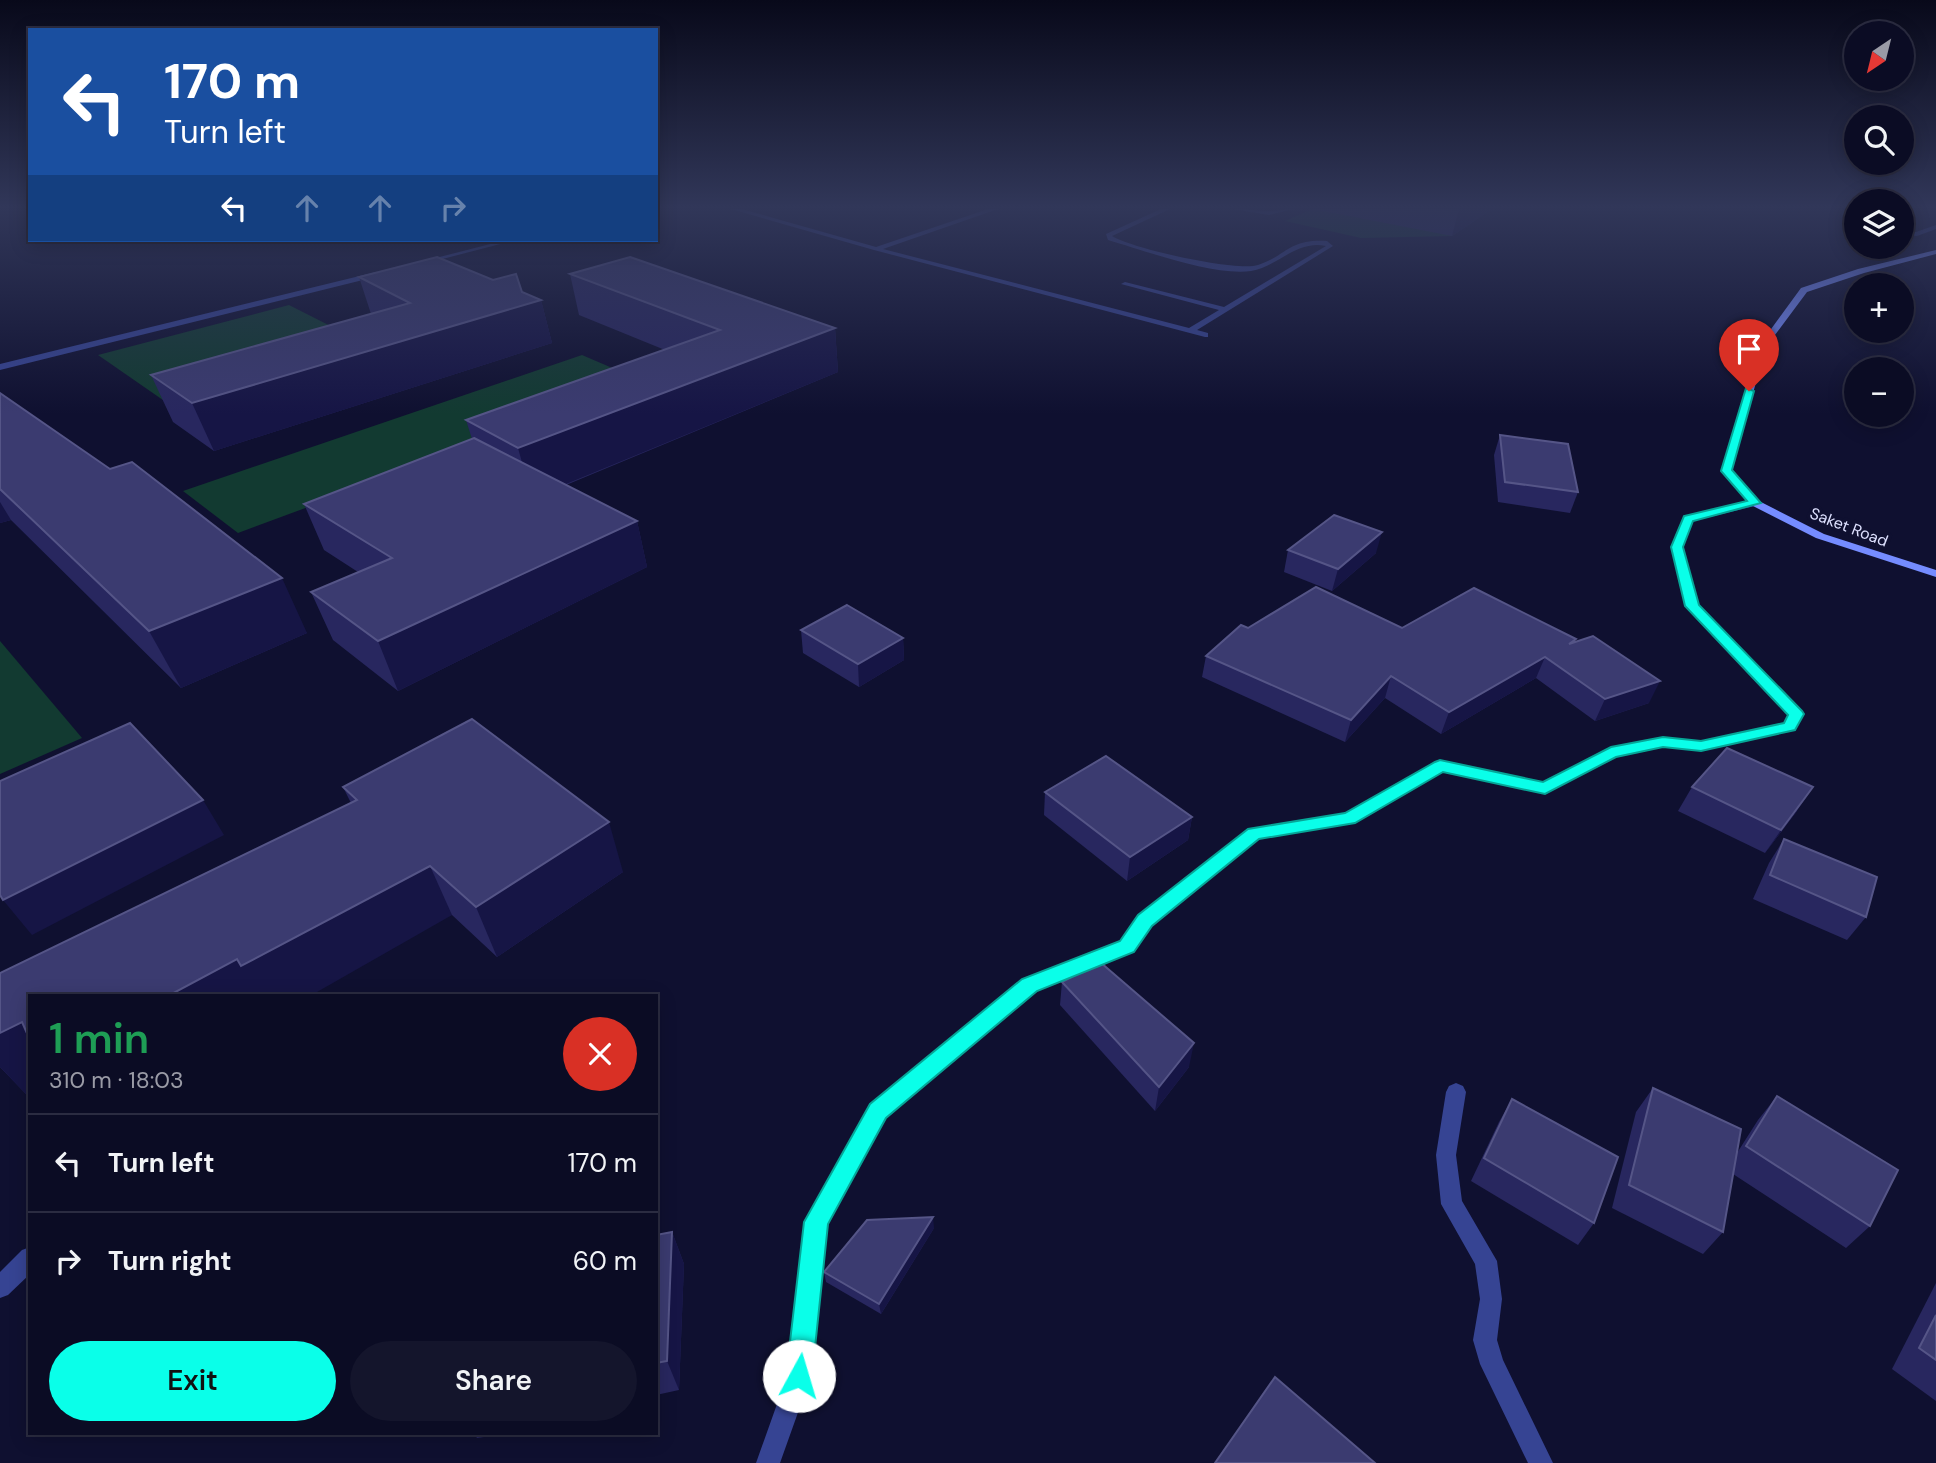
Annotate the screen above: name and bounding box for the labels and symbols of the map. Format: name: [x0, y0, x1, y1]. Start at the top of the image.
north arrow: [1844, 21, 1914, 91]
pin: [1719, 319, 1779, 391]
street label: Saket Road: [1807, 502, 1891, 552]
position arrow: [762, 1339, 836, 1413]

